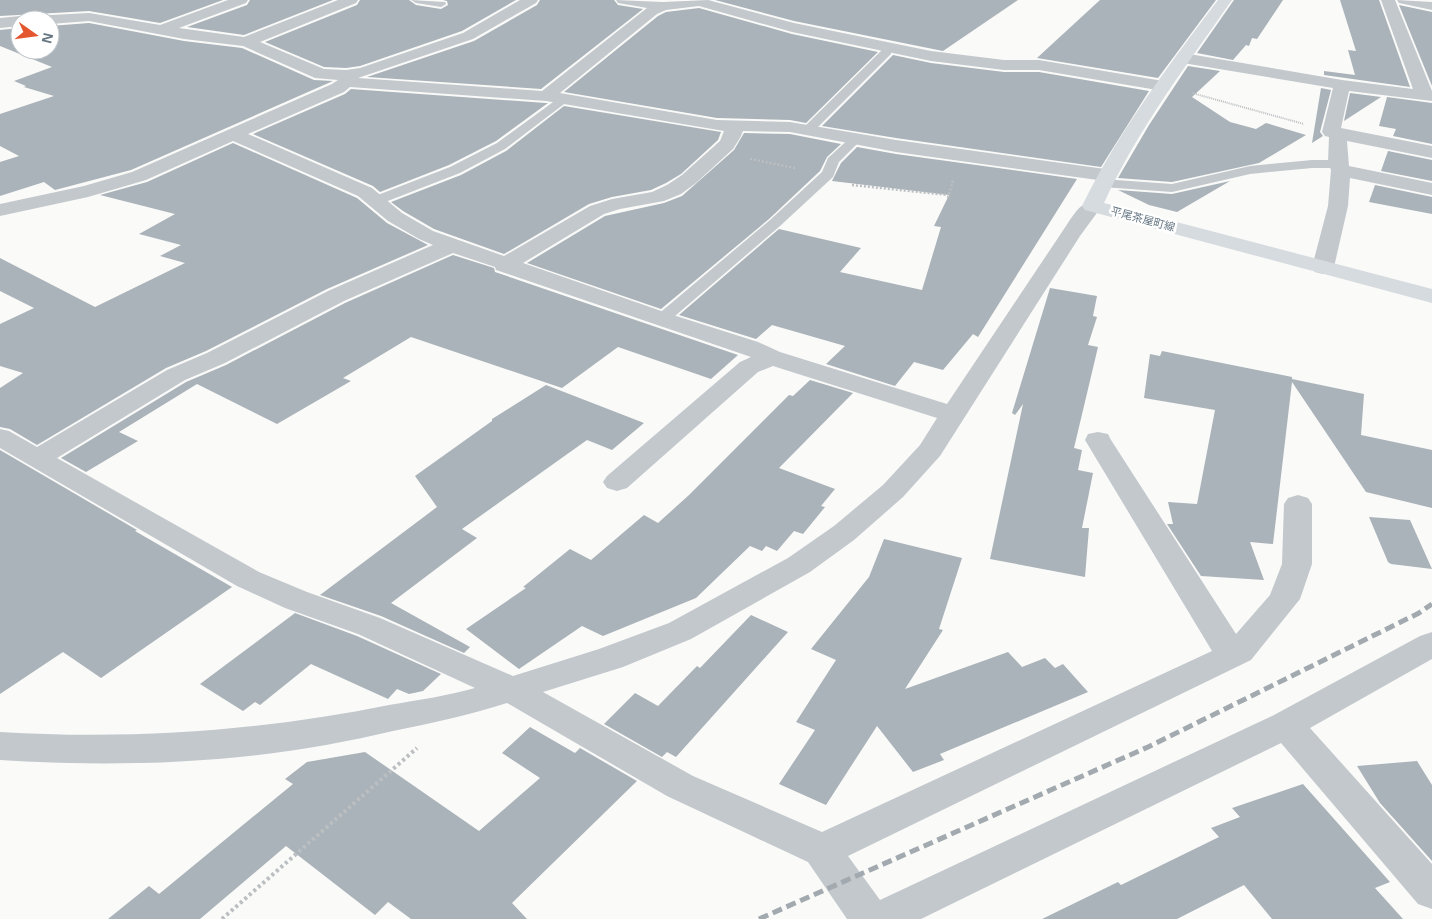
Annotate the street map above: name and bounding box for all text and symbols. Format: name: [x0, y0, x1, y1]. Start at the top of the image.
north arrow: [10, 10, 60, 60]
text: N: [39, 31, 57, 45]
street label: 平尾茶屋町線: [1110, 205, 1176, 233]

